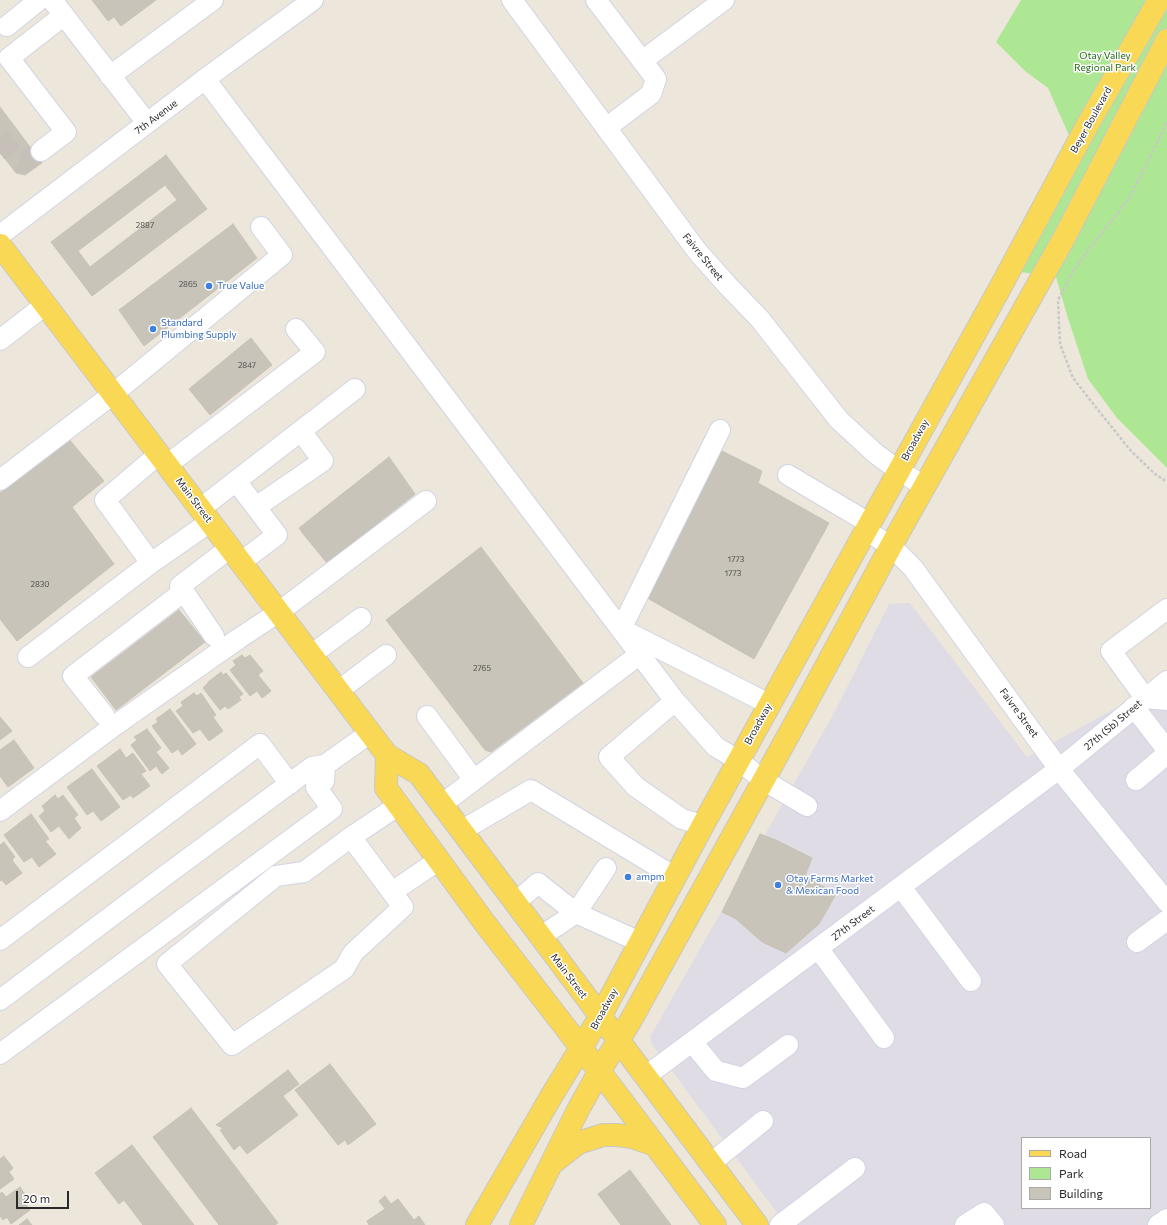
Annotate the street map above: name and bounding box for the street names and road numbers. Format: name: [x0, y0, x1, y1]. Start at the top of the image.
street label: Beyer Boulevard: [1068, 85, 1114, 155]
street label: 7th Avenue: [132, 97, 180, 137]
street label: Faivre Street: [680, 231, 726, 283]
street label: Broadway: [899, 417, 931, 463]
street label: Main Street: [173, 475, 215, 525]
street label: Faivre Street: [997, 686, 1041, 740]
street label: 27th (Sb) Street: [1082, 697, 1144, 753]
street label: Broadway: [742, 701, 774, 747]
street label: 27th Street: [829, 903, 877, 943]
street label: Main Street: [548, 951, 590, 1001]
street label: Broadway: [588, 986, 620, 1032]

